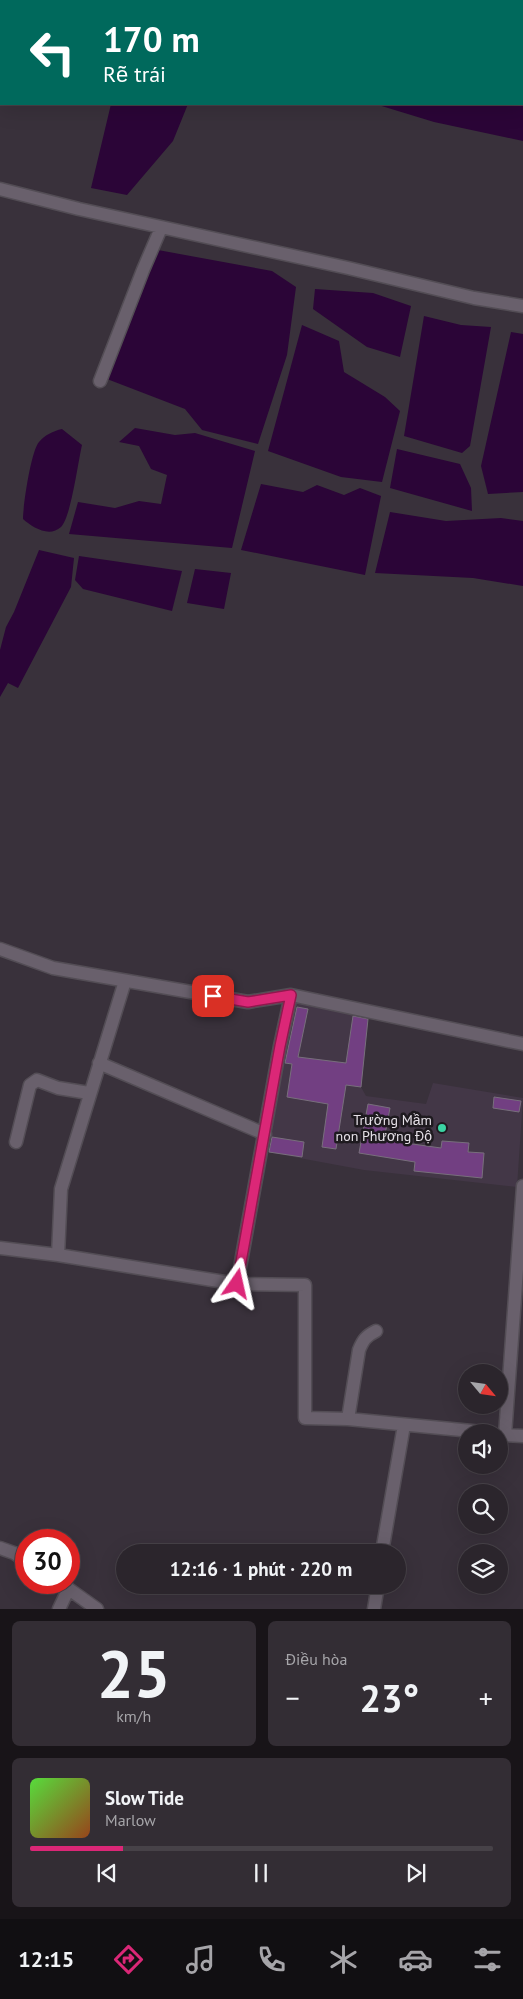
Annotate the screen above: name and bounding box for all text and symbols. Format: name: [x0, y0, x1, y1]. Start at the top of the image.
text: 170 m: [103, 16, 200, 62]
icon: left: [20, 20, 85, 85]
text: Rẽ trái: [103, 60, 166, 88]
pin: [192, 975, 234, 1017]
icon: arrive: [199, 982, 227, 1010]
place label: Trường Mầm non Phương Độ: [335, 1111, 432, 1145]
marker: Trường Mầm non Phương Độ: [436, 1122, 448, 1134]
position arrow: [210, 1257, 262, 1309]
north arrow: [458, 1364, 508, 1414]
map controls: [458, 1364, 508, 1594]
button: sound: [458, 1424, 508, 1474]
button: search: [458, 1484, 508, 1534]
speed limit sign: 30: [15, 1529, 80, 1594]
button: layers: [458, 1544, 508, 1594]
text: 12:16 · 1 phút · 220 m: [170, 1557, 352, 1581]
text: 25: [97, 1631, 171, 1715]
text: Điều hòa: [286, 1649, 347, 1669]
text: 23°: [359, 1673, 419, 1722]
text: −: [286, 1679, 300, 1716]
text: +: [479, 1679, 493, 1716]
text: km/h: [116, 1706, 151, 1726]
text: Slow Tide: [105, 1786, 184, 1810]
text: Marlow: [105, 1810, 156, 1830]
icon: previous: [93, 1859, 121, 1887]
icon: pause: [247, 1859, 275, 1887]
icon: next: [402, 1859, 430, 1887]
icon: directions: [111, 1942, 146, 1977]
icon: music: [183, 1942, 218, 1977]
icon: phone: [254, 1942, 289, 1977]
icon: climate: [326, 1942, 361, 1977]
icon: car: [398, 1942, 433, 1977]
icon: filters: [470, 1942, 505, 1977]
text: 12:15: [18, 1945, 74, 1973]

